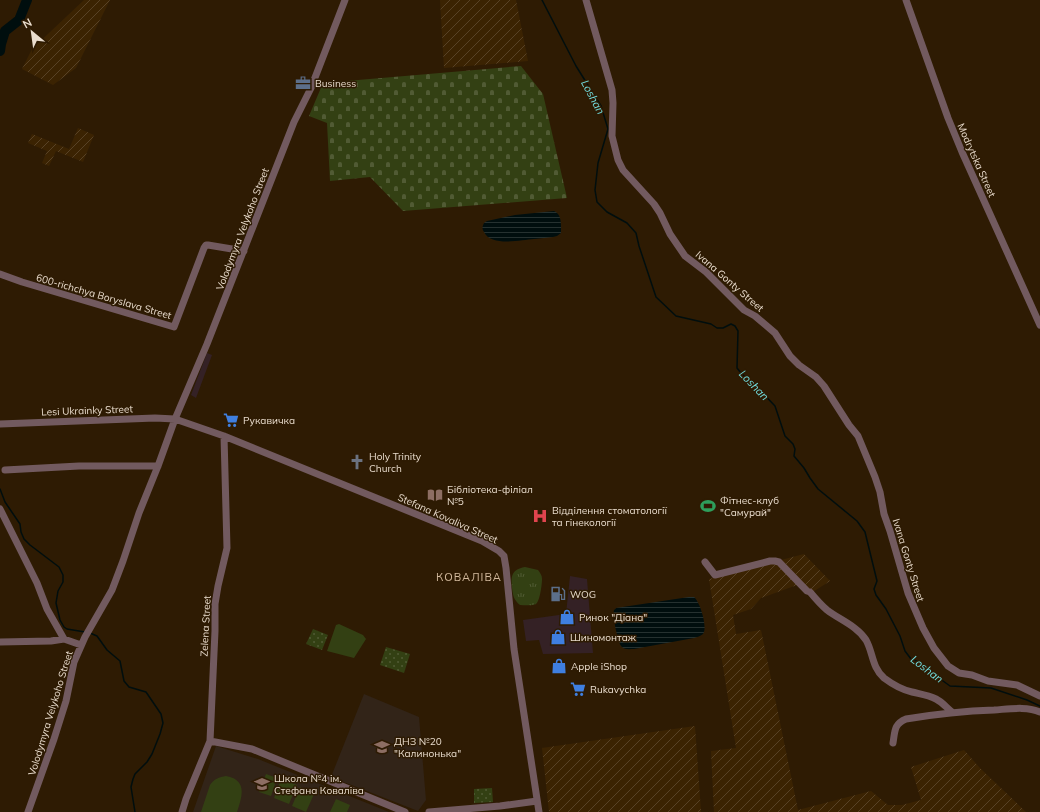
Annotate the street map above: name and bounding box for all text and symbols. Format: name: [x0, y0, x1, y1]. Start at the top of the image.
north arrow: [12, 12, 52, 52]
text: N: [20, 15, 34, 31]
office icon: Business: [294, 74, 312, 92]
place label: Business: [315, 77, 356, 90]
water label: Loshan: [578, 77, 608, 117]
street label: Modrytska Street: [954, 121, 999, 200]
street label: Volodymyra Velykoho Street: [213, 166, 272, 292]
street label: Ivana Gonty Street: [693, 248, 767, 315]
street label: 600-richchya Boryslava Street: [35, 271, 173, 322]
water label: Loshan: [736, 367, 772, 403]
street label: Lesi Ukrainky Street: [41, 402, 134, 419]
supermarket icon: Рукавичка: [222, 411, 240, 429]
place label: Рукавичка: [243, 414, 295, 427]
place label: Holy Trinity Church: [369, 450, 422, 475]
church icon: Holy Trinity Church: [348, 453, 366, 471]
place label: Бібліотека-філіал №5: [447, 483, 533, 508]
library icon: Бібліотека-філіал №5: [426, 486, 444, 504]
street label: Stefana Kovaliva Street: [396, 491, 500, 547]
place label: Фітнес-клуб "Самурай": [720, 494, 779, 519]
sports icon: Фітнес-клуб "Самурай": [699, 497, 717, 515]
place label: Відділення стоматології та гінекології: [552, 504, 667, 529]
hospital icon: Відділення стоматології та гінекології: [531, 507, 549, 525]
street label: Ivana Gonty Street: [890, 517, 927, 604]
district label: КОВАЛІВА: [436, 570, 502, 584]
fuel station icon: WOG: [549, 585, 567, 603]
place label: WOG: [570, 588, 596, 601]
street label: Zelena Street: [197, 595, 214, 657]
shop icon: Ринок "Діана": [558, 608, 576, 626]
place label: Ринок "Діана": [579, 611, 647, 624]
shop icon: Шиномонтаж: [549, 628, 567, 646]
place label: Шиномонтаж: [570, 631, 637, 644]
street label: Volodymyra Velykoho Street: [25, 649, 76, 777]
water label: Loshan: [908, 652, 946, 686]
shop icon: Apple iShop: [550, 657, 568, 675]
place label: Apple iShop: [571, 660, 627, 673]
supermarket icon: Rukavychka: [569, 680, 587, 698]
place label: Rukavychka: [590, 683, 646, 696]
place label: ДНЗ №20 "Калинонька": [394, 735, 461, 760]
school or university icon: ДНЗ №20 "Калинонька": [373, 738, 391, 756]
place label: Школа №4 ім. Стефана Коваліва: [274, 772, 364, 797]
school or university icon: Школа №4 ім. Стефана Коваліва: [253, 775, 271, 793]

